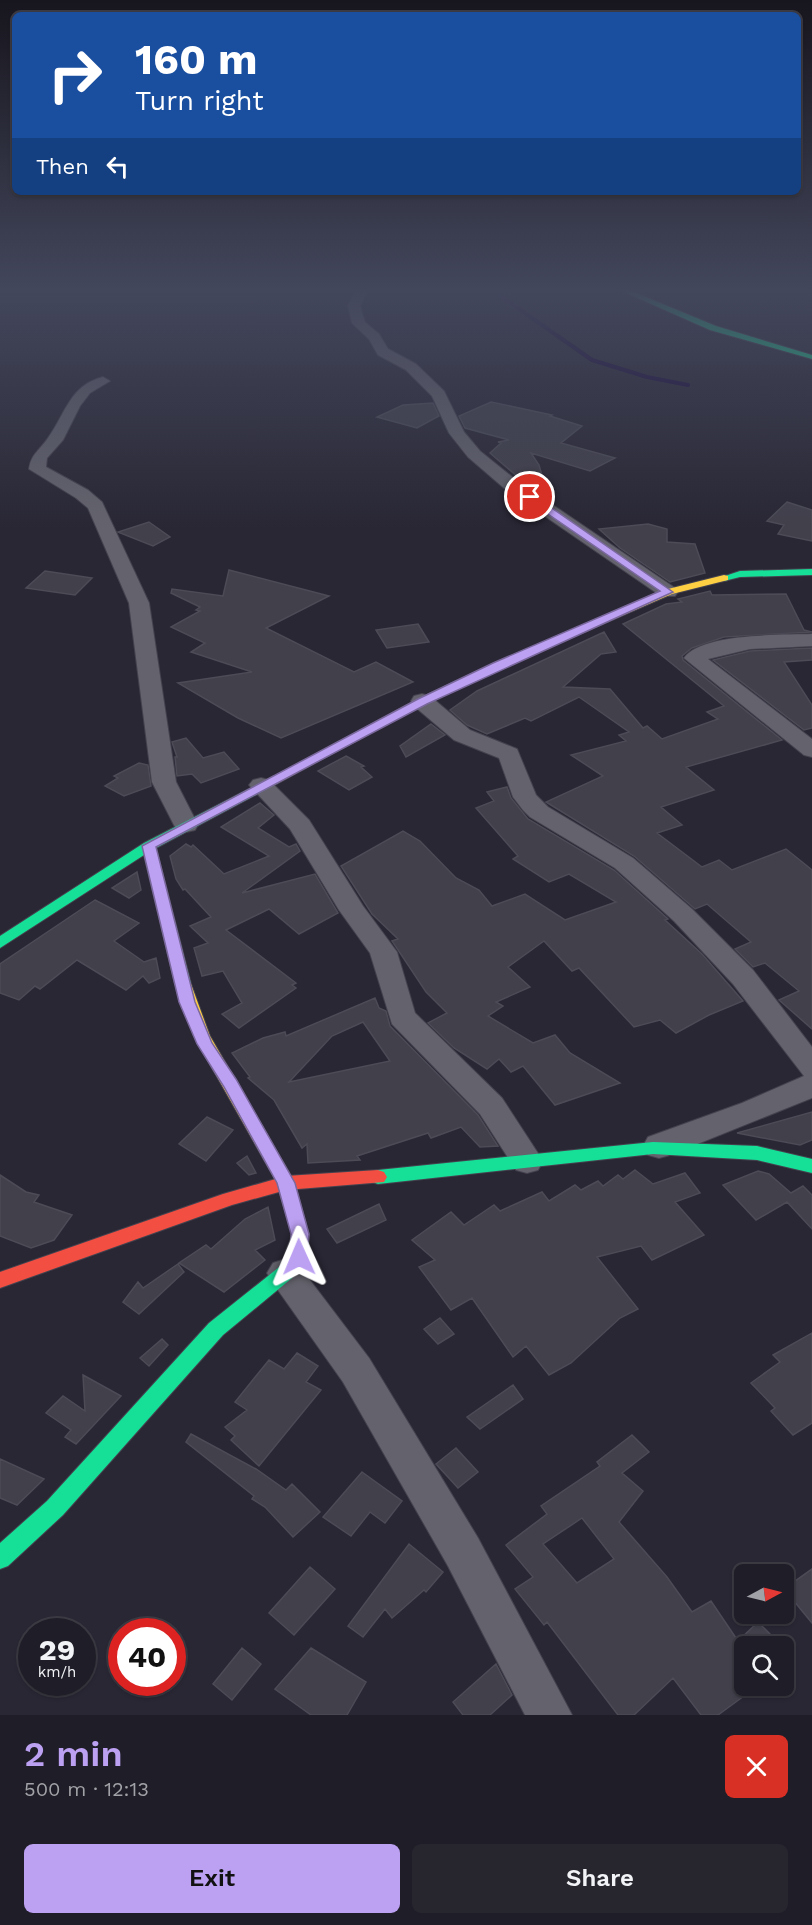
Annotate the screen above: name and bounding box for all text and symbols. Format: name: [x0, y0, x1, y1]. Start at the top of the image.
text: 160 m: [135, 35, 258, 84]
icon: right: [36, 36, 114, 114]
text: Turn right: [135, 85, 264, 117]
icon: left: [101, 150, 134, 183]
text: Then: [36, 154, 89, 179]
pin: [504, 471, 555, 522]
icon: arrive: [513, 480, 546, 513]
position arrow: [267, 1225, 331, 1289]
north arrow: [734, 1564, 794, 1624]
map controls: [734, 1564, 794, 1696]
speed limit sign: 40: [108, 1618, 186, 1696]
text: 29: [39, 1632, 75, 1667]
button: search: [734, 1636, 794, 1696]
text: km/h: [38, 1663, 76, 1681]
text: 2 min: [24, 1733, 123, 1775]
button: close: [725, 1735, 788, 1798]
text: 500 m · 12:13: [24, 1777, 149, 1801]
button: Exit: [24, 1844, 400, 1913]
button: Share: [412, 1844, 788, 1913]

